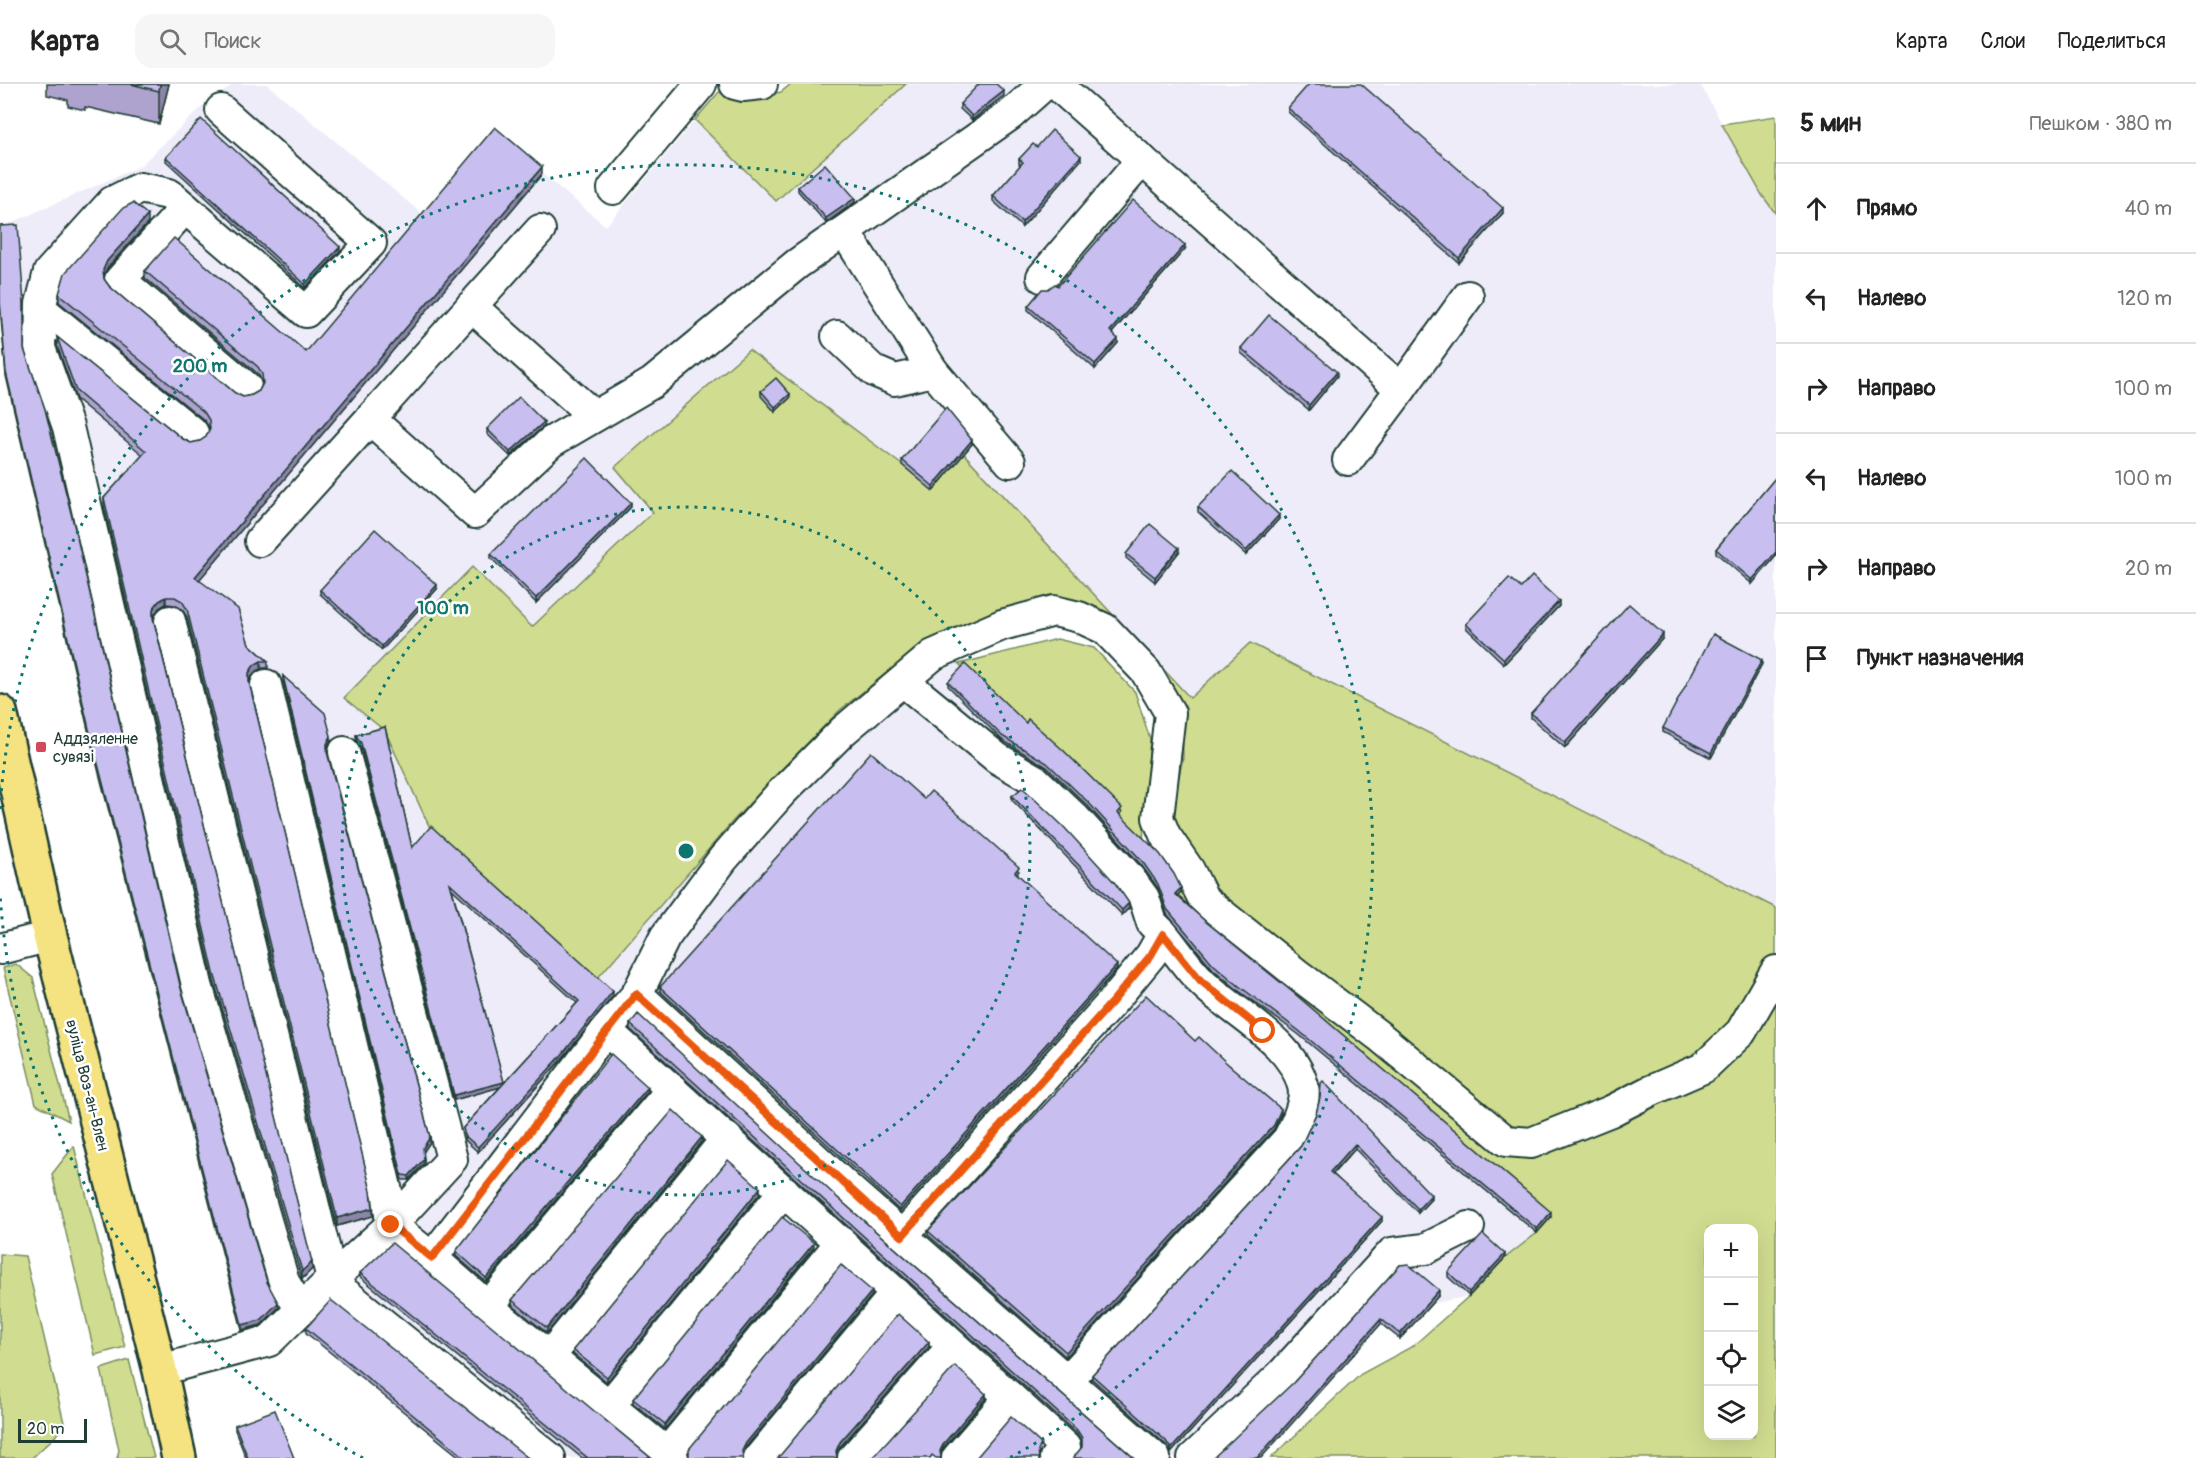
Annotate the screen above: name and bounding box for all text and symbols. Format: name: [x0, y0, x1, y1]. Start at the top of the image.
search box: [135, 14, 555, 68]
text: Карта: [30, 24, 99, 59]
icon: search: [156, 25, 189, 58]
text: Поиск: [204, 27, 262, 55]
text: Карта: [1895, 28, 1947, 55]
text: Слои: [1980, 28, 2025, 55]
text: Поделиться: [2058, 28, 2166, 55]
text: 5 мин: [1800, 107, 1861, 139]
text: Пешком · 380 m: [2030, 111, 2172, 136]
icon: ahead: [1800, 192, 1833, 225]
text: Прямо: [1857, 194, 1917, 222]
text: 40 m: [2125, 196, 2172, 221]
icon: left: [1800, 282, 1833, 315]
text: Налево: [1857, 284, 1926, 312]
text: 120 m: [2117, 286, 2172, 311]
text: 200 m: [173, 355, 227, 378]
icon: right: [1800, 372, 1833, 405]
text: Направо: [1857, 374, 1936, 402]
text: 100 m: [2115, 376, 2172, 401]
icon: left: [1800, 462, 1833, 495]
text: Налево: [1857, 464, 1926, 492]
text: 100 m: [2115, 466, 2172, 491]
icon: right: [1800, 552, 1833, 585]
text: Направо: [1857, 554, 1936, 582]
text: 20 m: [2125, 556, 2172, 581]
text: 100 m: [417, 597, 469, 620]
icon: arrive: [1800, 642, 1833, 675]
text: Пункт назначения: [1857, 644, 2024, 672]
place label: Аддзяленне сувязі: [53, 729, 138, 767]
marker: Аддзяленне сувязі: [34, 740, 48, 754]
centre of rings: [676, 841, 696, 861]
street label: вуліца Воз-ан-Влен: [61, 1017, 113, 1153]
route start: [1249, 1017, 1275, 1043]
route end: [377, 1211, 403, 1237]
map controls: [1704, 1224, 1758, 1440]
button: +: [1704, 1224, 1758, 1278]
button: −: [1704, 1278, 1758, 1332]
button: locate: [1704, 1332, 1758, 1386]
button: layers: [1704, 1386, 1758, 1440]
scale bar: [18, 1416, 87, 1444]
text: 20 m: [27, 1419, 65, 1439]

